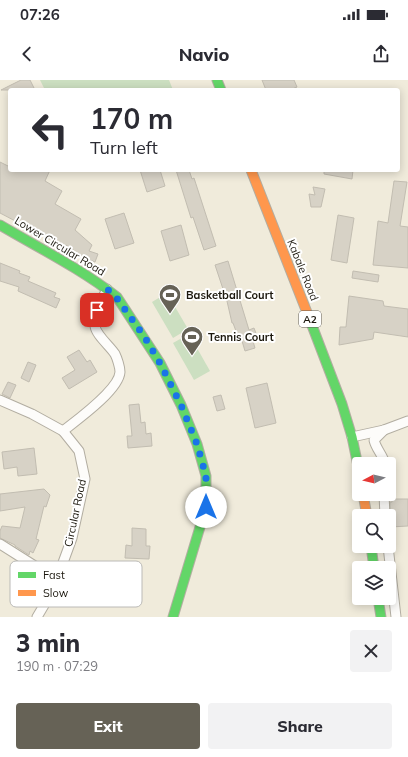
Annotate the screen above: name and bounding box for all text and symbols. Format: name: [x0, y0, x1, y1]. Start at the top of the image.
text: 07:26: [20, 5, 60, 24]
icon: back: [16, 43, 38, 65]
text: Navio: [179, 43, 229, 66]
icon: share: [370, 43, 392, 65]
text: 170 m: [90, 101, 173, 136]
icon: left: [24, 104, 76, 156]
text: Turn left: [90, 136, 158, 159]
street label: Lower Circular Road: [12, 213, 108, 279]
street label: Kabale Road: [284, 237, 322, 303]
sports icon: Basketball Court: [157, 282, 183, 315]
place label: Basketball Court: [186, 288, 273, 302]
pin: [80, 293, 114, 327]
icon: arrive: [86, 299, 108, 321]
road number: A2: [299, 311, 321, 327]
sports icon: Tennis Court: [179, 324, 205, 357]
place label: Tennis Court: [208, 330, 274, 344]
north arrow: [352, 457, 396, 501]
map controls: [352, 457, 396, 605]
street label: Circular Road: [61, 478, 89, 548]
position arrow: [185, 486, 227, 528]
button: search: [352, 509, 396, 553]
legend: [10, 561, 142, 607]
button: layers: [352, 561, 396, 605]
text: Fast: [43, 568, 65, 582]
text: Slow: [43, 586, 69, 600]
text: 3 min: [16, 628, 80, 658]
button: close: [350, 630, 392, 672]
text: 190 m · 07:29: [16, 658, 98, 674]
button: Exit: [16, 703, 200, 749]
button: Share: [208, 703, 392, 749]

